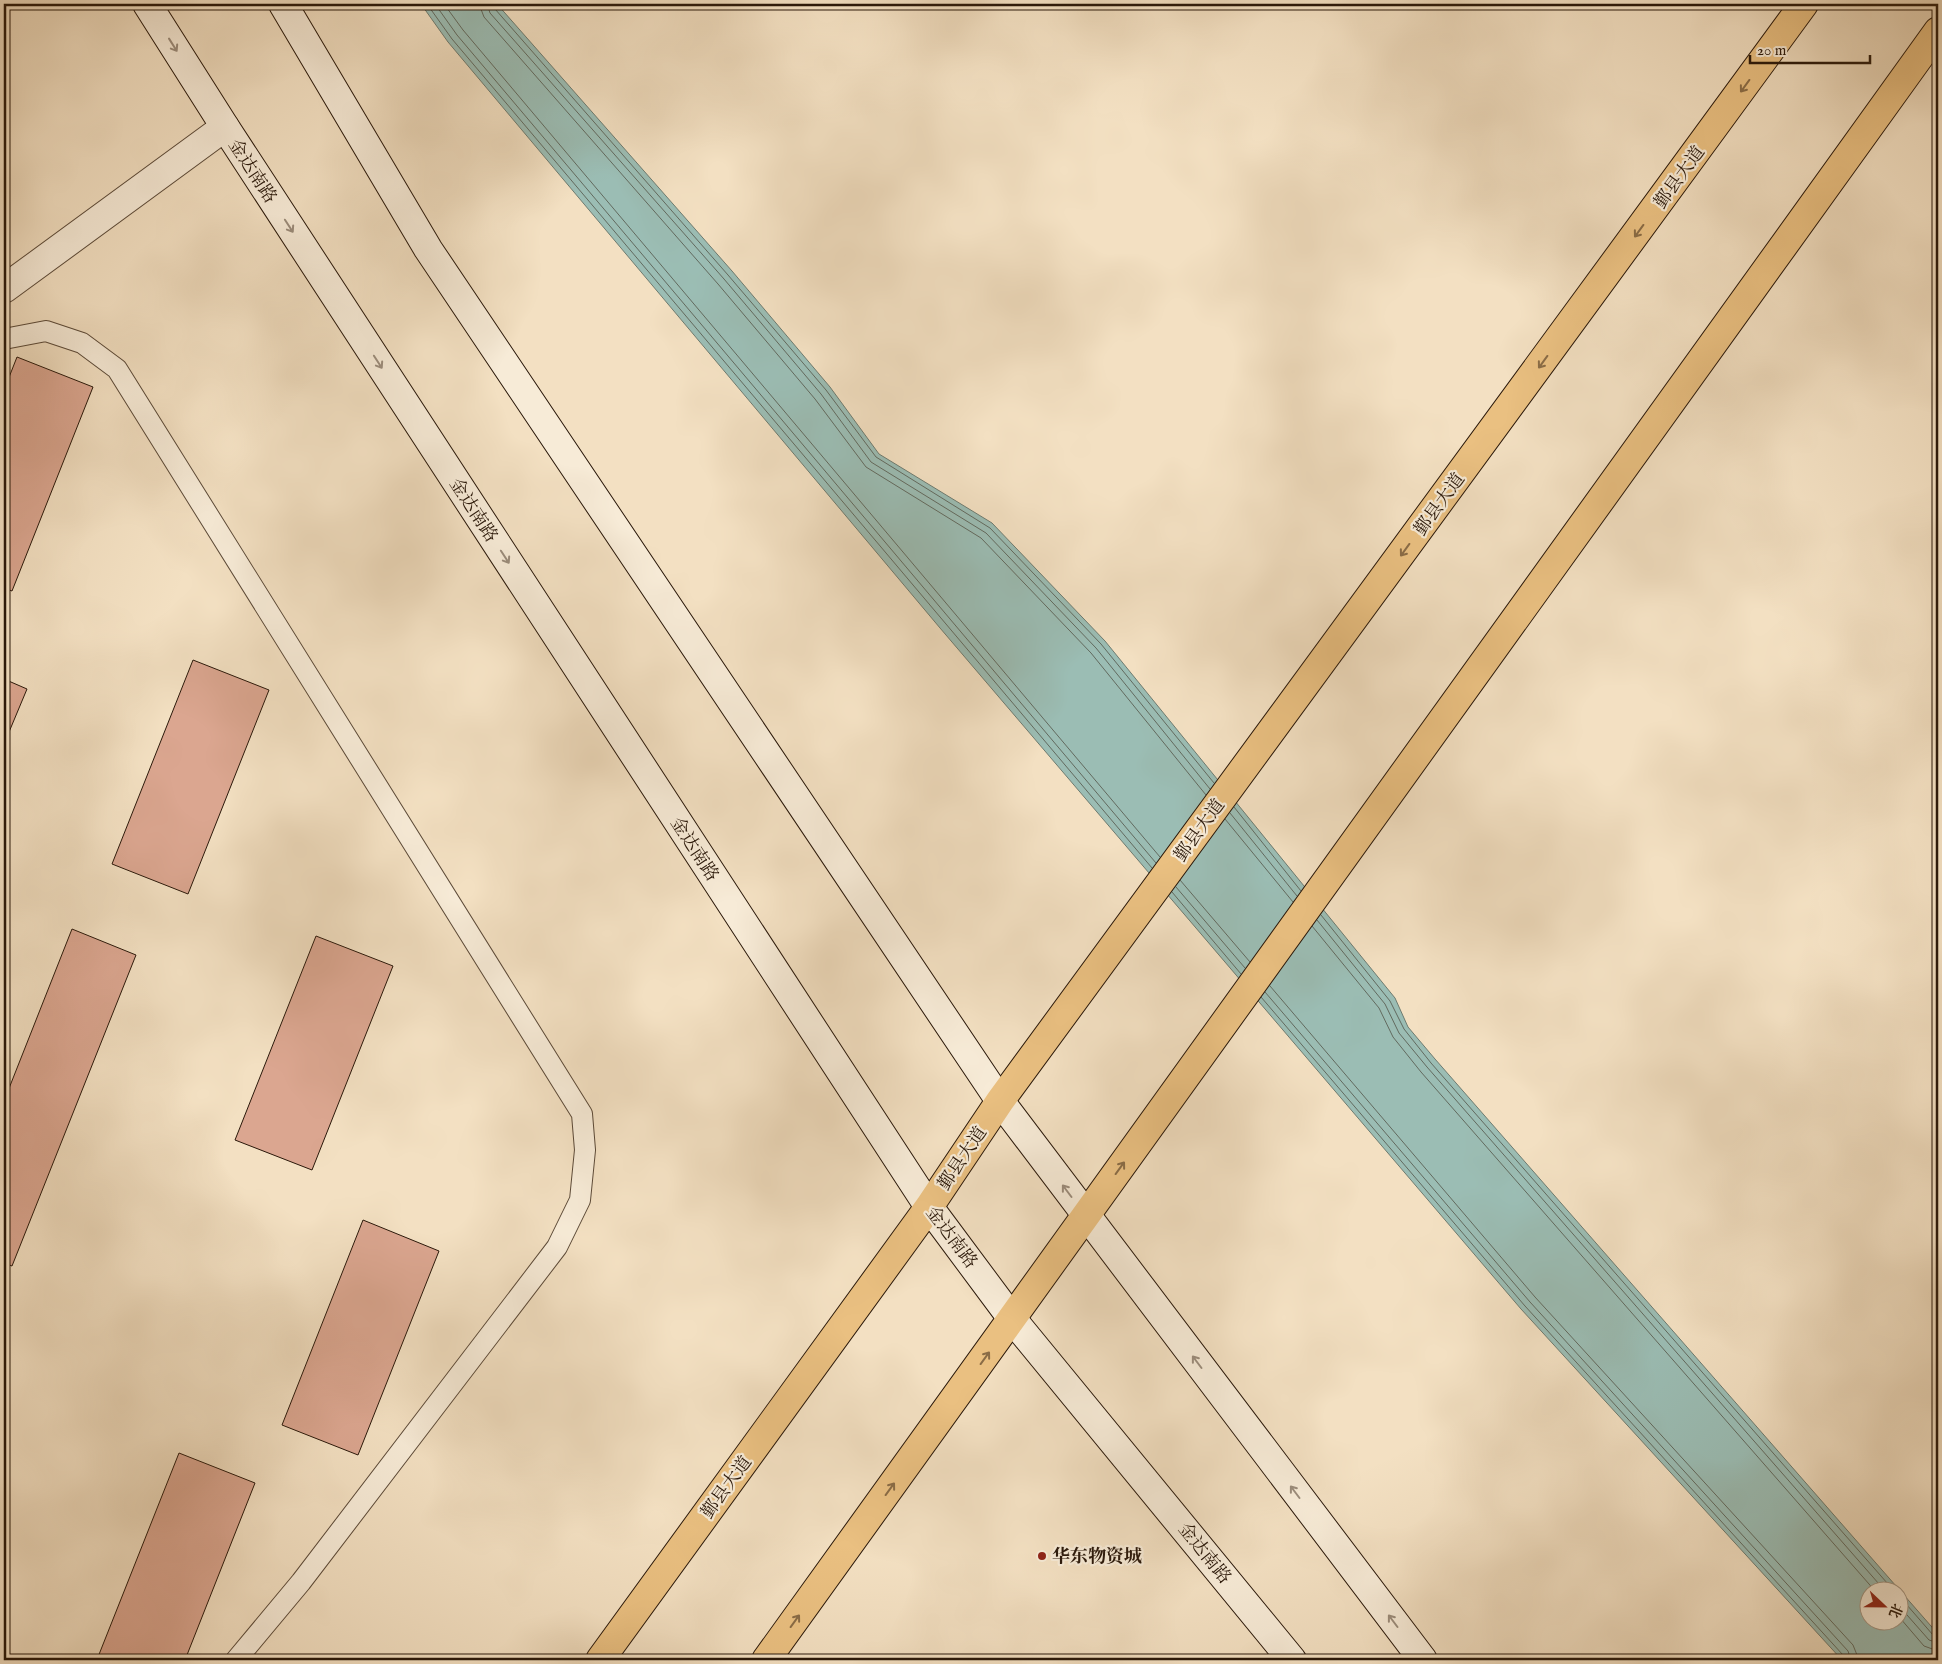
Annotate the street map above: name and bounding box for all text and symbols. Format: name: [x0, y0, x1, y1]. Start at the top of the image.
scale bar: [1750, 32, 1870, 64]
one-way arrow: [168, 38, 178, 52]
text: 20 m: [1757, 41, 1787, 60]
one-way arrow: [1740, 79, 1750, 93]
street label: 金达南路: [222, 135, 281, 208]
street label: 鄞县大道: [1650, 142, 1711, 214]
one-way arrow: [284, 219, 294, 233]
one-way arrow: [1634, 224, 1644, 238]
one-way arrow: [373, 355, 383, 369]
one-way arrow: [1538, 355, 1548, 369]
street label: 鄞县大道: [1410, 469, 1471, 541]
street label: 金达南路: [443, 474, 502, 547]
one-way arrow: [1400, 543, 1410, 557]
one-way arrow: [500, 549, 510, 563]
street label: 鄞县大道: [1170, 795, 1231, 867]
street label: 金达南路: [664, 813, 723, 886]
street label: 鄞县大道: [934, 1123, 993, 1195]
one-way arrow: [1115, 1161, 1125, 1175]
one-way arrow: [1062, 1185, 1073, 1198]
street label: 金达南路: [920, 1202, 982, 1274]
one-way arrow: [980, 1352, 991, 1365]
one-way arrow: [1192, 1355, 1202, 1369]
street label: 鄞县大道: [697, 1452, 758, 1524]
one-way arrow: [885, 1482, 895, 1496]
one-way arrow: [1290, 1486, 1301, 1499]
street label: 金达南路: [1172, 1519, 1235, 1589]
place label: 华东物资城: [1052, 1546, 1142, 1569]
marker: 华东物资城: [1036, 1550, 1048, 1562]
north arrow: [1860, 1582, 1910, 1632]
text: 北: [1884, 1601, 1906, 1620]
one-way arrow: [790, 1614, 800, 1628]
one-way arrow: [1388, 1615, 1399, 1628]

